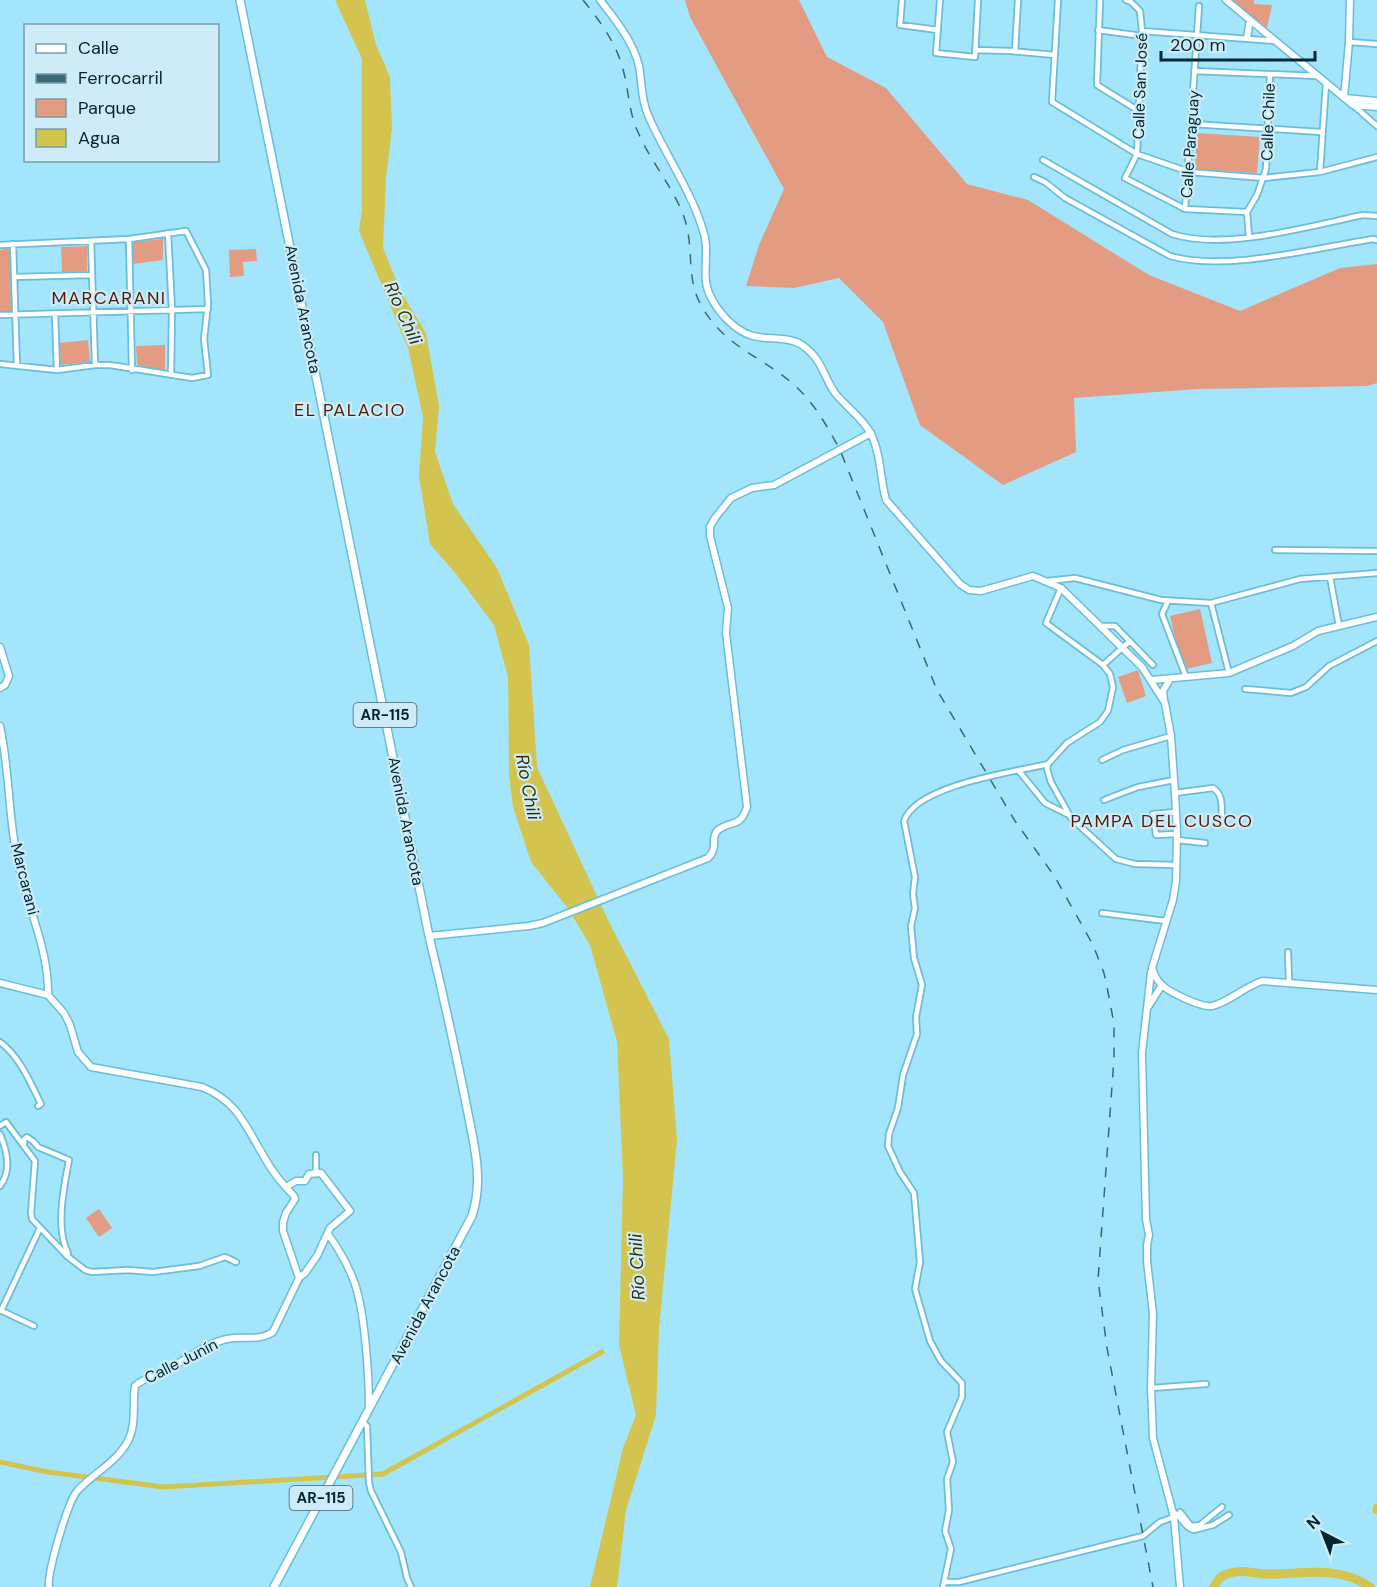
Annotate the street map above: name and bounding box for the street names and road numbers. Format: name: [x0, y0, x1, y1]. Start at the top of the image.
street label: Calle San José: [1128, 32, 1152, 140]
street label: Calle Chile: [1256, 83, 1280, 161]
street label: Calle Paraguay: [1176, 89, 1204, 199]
street label: Avenida Arancota: [280, 243, 326, 375]
road number: AR-115: [354, 703, 416, 727]
street label: Avenida Arancota: [383, 755, 429, 887]
street label: Marcarani: [6, 841, 44, 917]
street label: Avenida Arancota: [385, 1242, 465, 1368]
street label: Calle Junín: [141, 1334, 221, 1388]
road number: AR-115: [290, 1486, 352, 1510]

